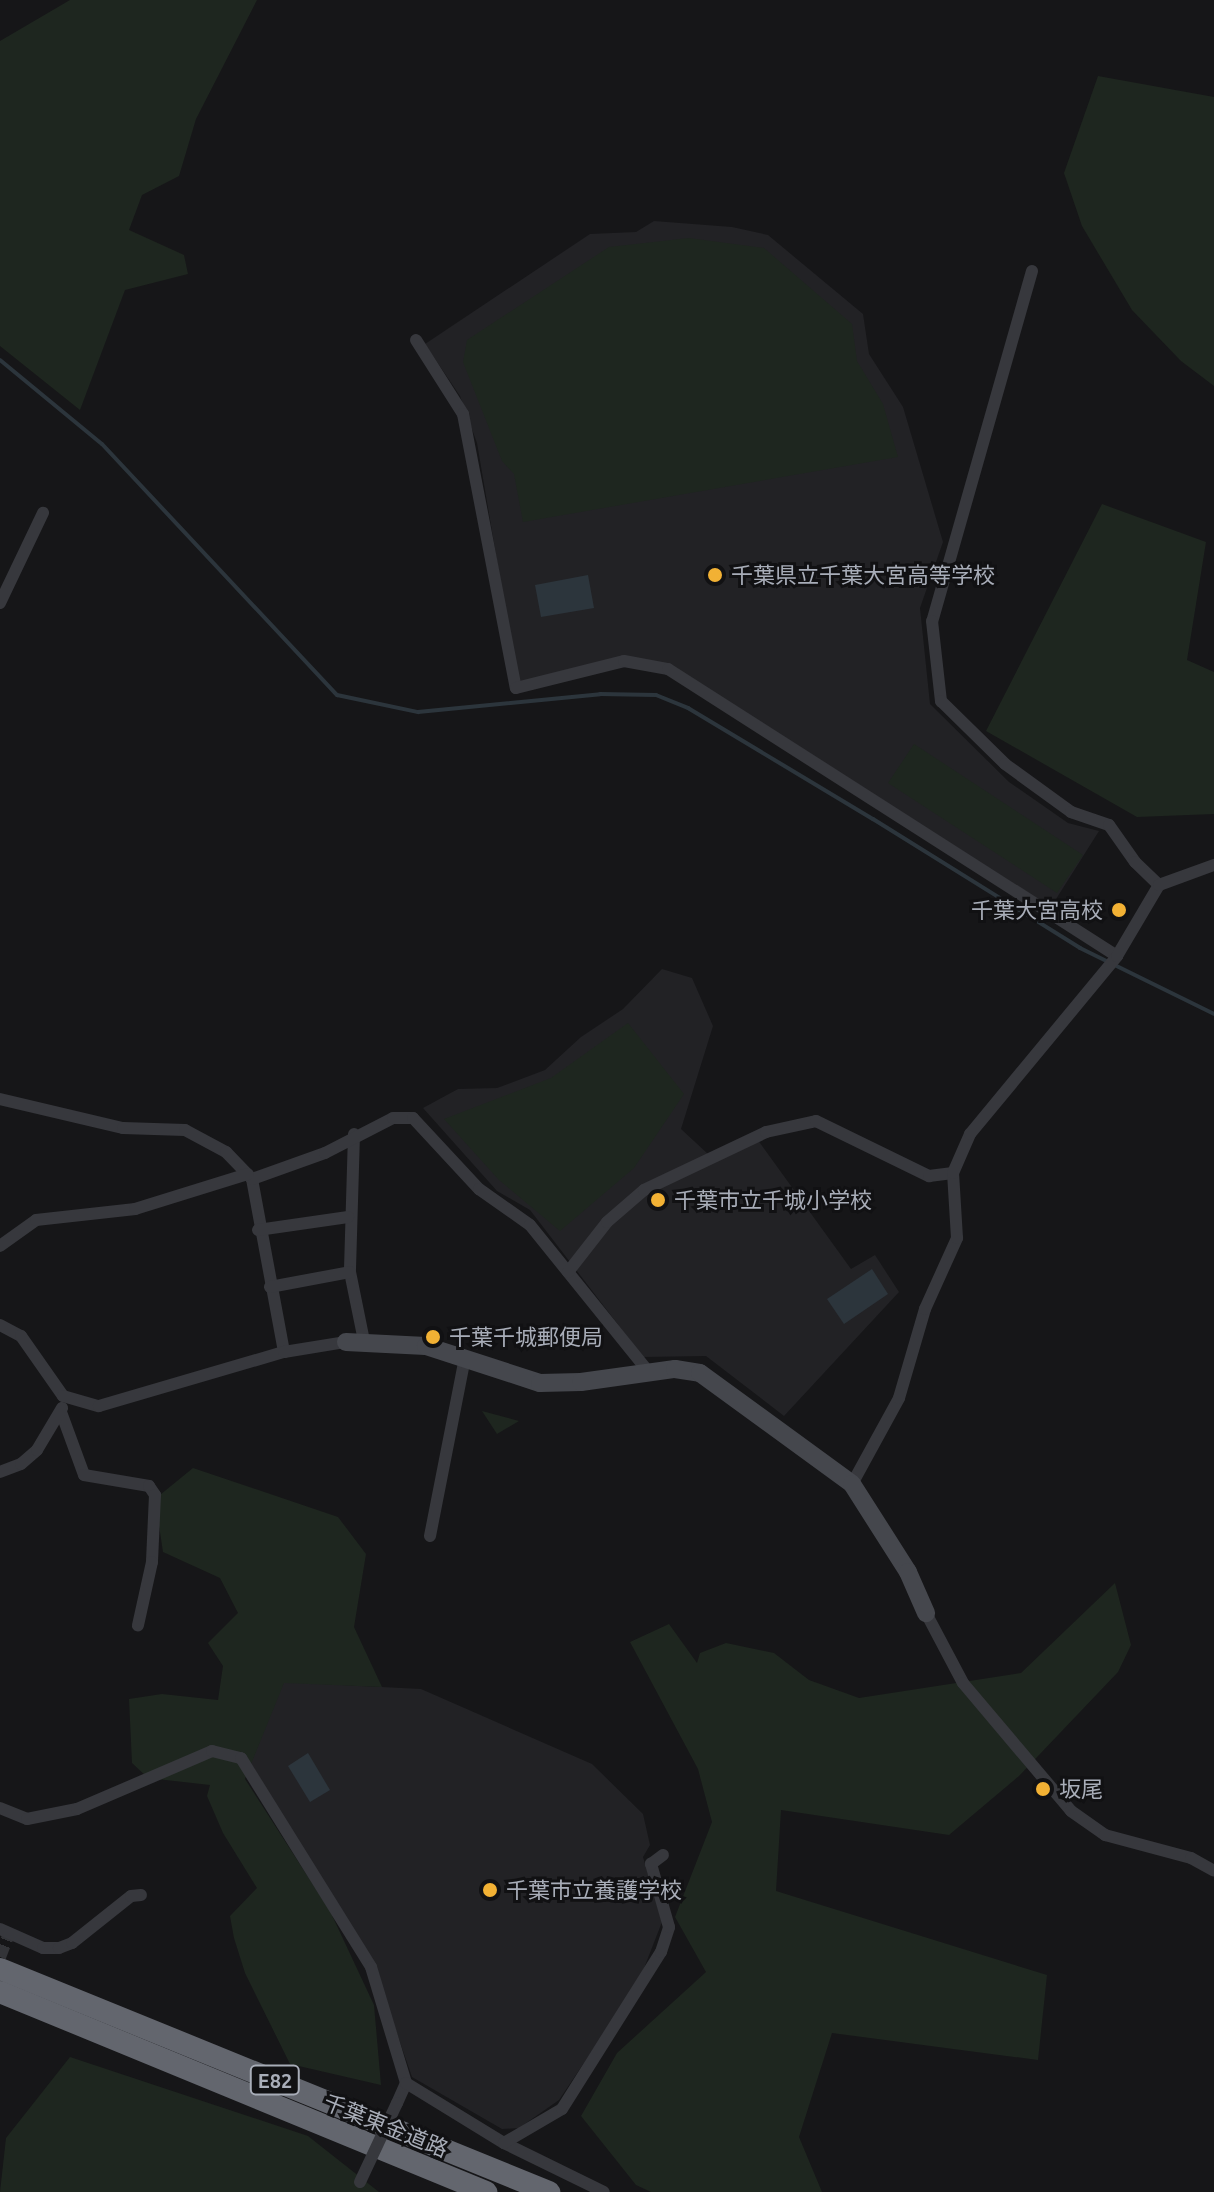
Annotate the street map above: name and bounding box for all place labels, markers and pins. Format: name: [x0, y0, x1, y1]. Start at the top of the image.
place label: 千葉県立千葉大宮高等学校: [731, 562, 995, 588]
marker: 千葉県立千葉大宮高等学校: [706, 566, 724, 584]
place label: 千葉大宮高校: [971, 897, 1103, 923]
marker: 千葉大宮高校: [1110, 901, 1128, 919]
place label: 千葉市立千城小学校: [674, 1187, 872, 1213]
marker: 千葉市立千城小学校: [649, 1191, 667, 1209]
place label: 千葉千城郵便局: [449, 1324, 603, 1350]
marker: 千葉千城郵便局: [424, 1328, 442, 1346]
place label: 坂尾: [1059, 1776, 1103, 1802]
marker: 坂尾: [1034, 1780, 1052, 1798]
place label: 千葉市立養護学校: [506, 1877, 682, 1903]
marker: 千葉市立養護学校: [481, 1881, 499, 1899]

